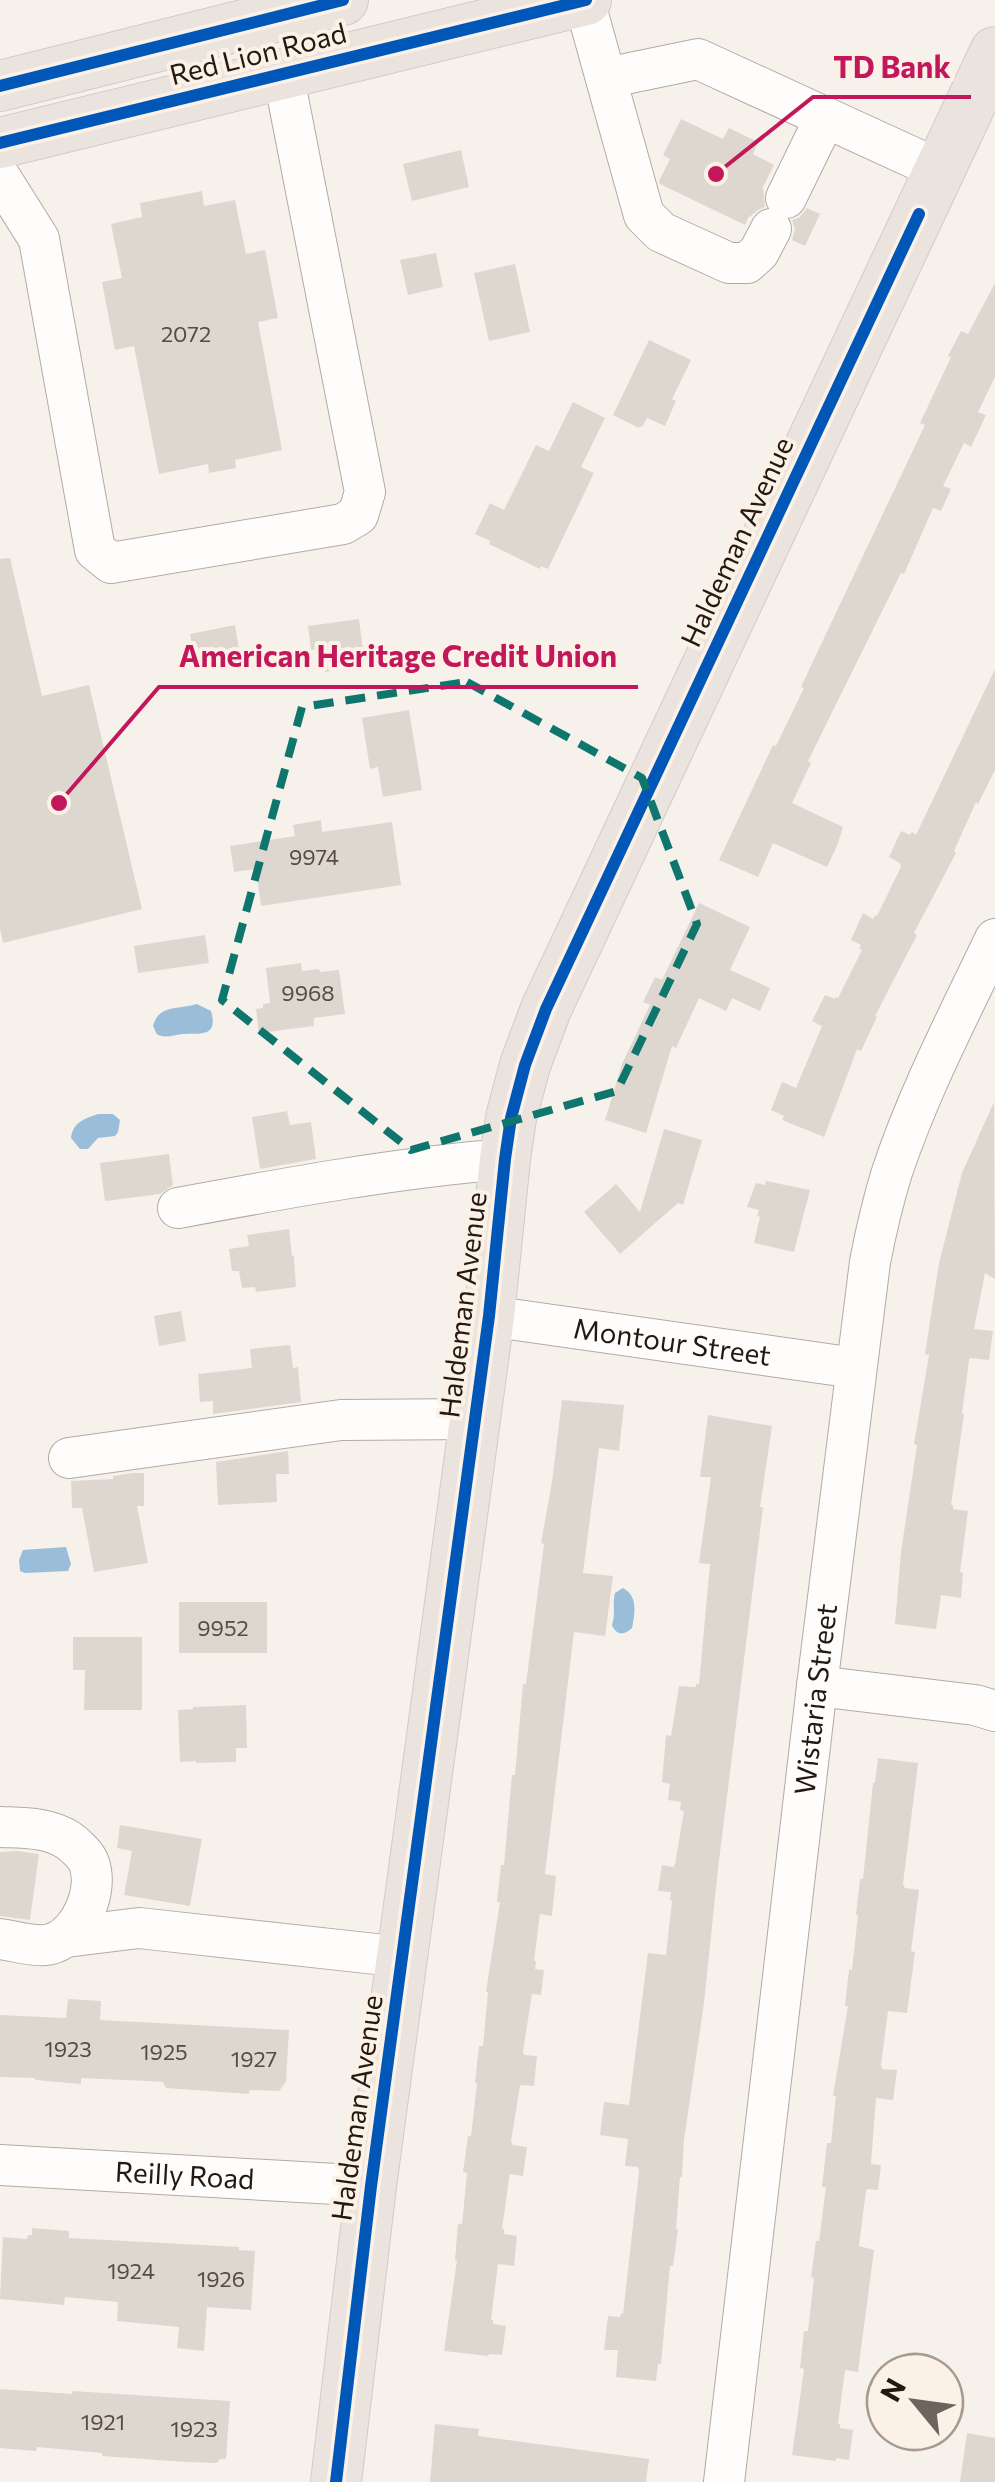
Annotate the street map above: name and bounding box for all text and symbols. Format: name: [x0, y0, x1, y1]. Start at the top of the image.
street label: Red Lion Road: [166, 15, 350, 91]
callout: TD Bank: [813, 37, 971, 97]
text: TD Bank: [833, 47, 951, 84]
house number: 2072: [161, 320, 211, 347]
street label: Haldeman Avenue: [673, 431, 800, 652]
callout: American Heritage Credit Union: [159, 627, 638, 687]
text: American Heritage Credit Union: [179, 636, 617, 673]
house number: 9974: [289, 843, 339, 870]
house number: 9968: [281, 979, 335, 1006]
street label: Haldeman Avenue: [431, 1190, 493, 1420]
street label: Montour Street: [571, 1310, 773, 1372]
street label: Wistaria Street: [786, 1602, 843, 1797]
house number: 9952: [197, 1614, 249, 1641]
street label: Haldeman Avenue: [323, 1993, 389, 2223]
house number: 1923: [44, 2035, 92, 2062]
house number: 1925: [140, 2038, 188, 2065]
house number: 1927: [231, 2045, 277, 2072]
street label: Reilly Road: [114, 2154, 255, 2195]
house number: 1924: [107, 2257, 155, 2284]
house number: 1926: [197, 2265, 245, 2292]
north arrow: [865, 2352, 965, 2452]
text: N: [872, 2372, 912, 2407]
house number: 1921: [81, 2408, 125, 2435]
house number: 1923: [170, 2415, 218, 2442]

